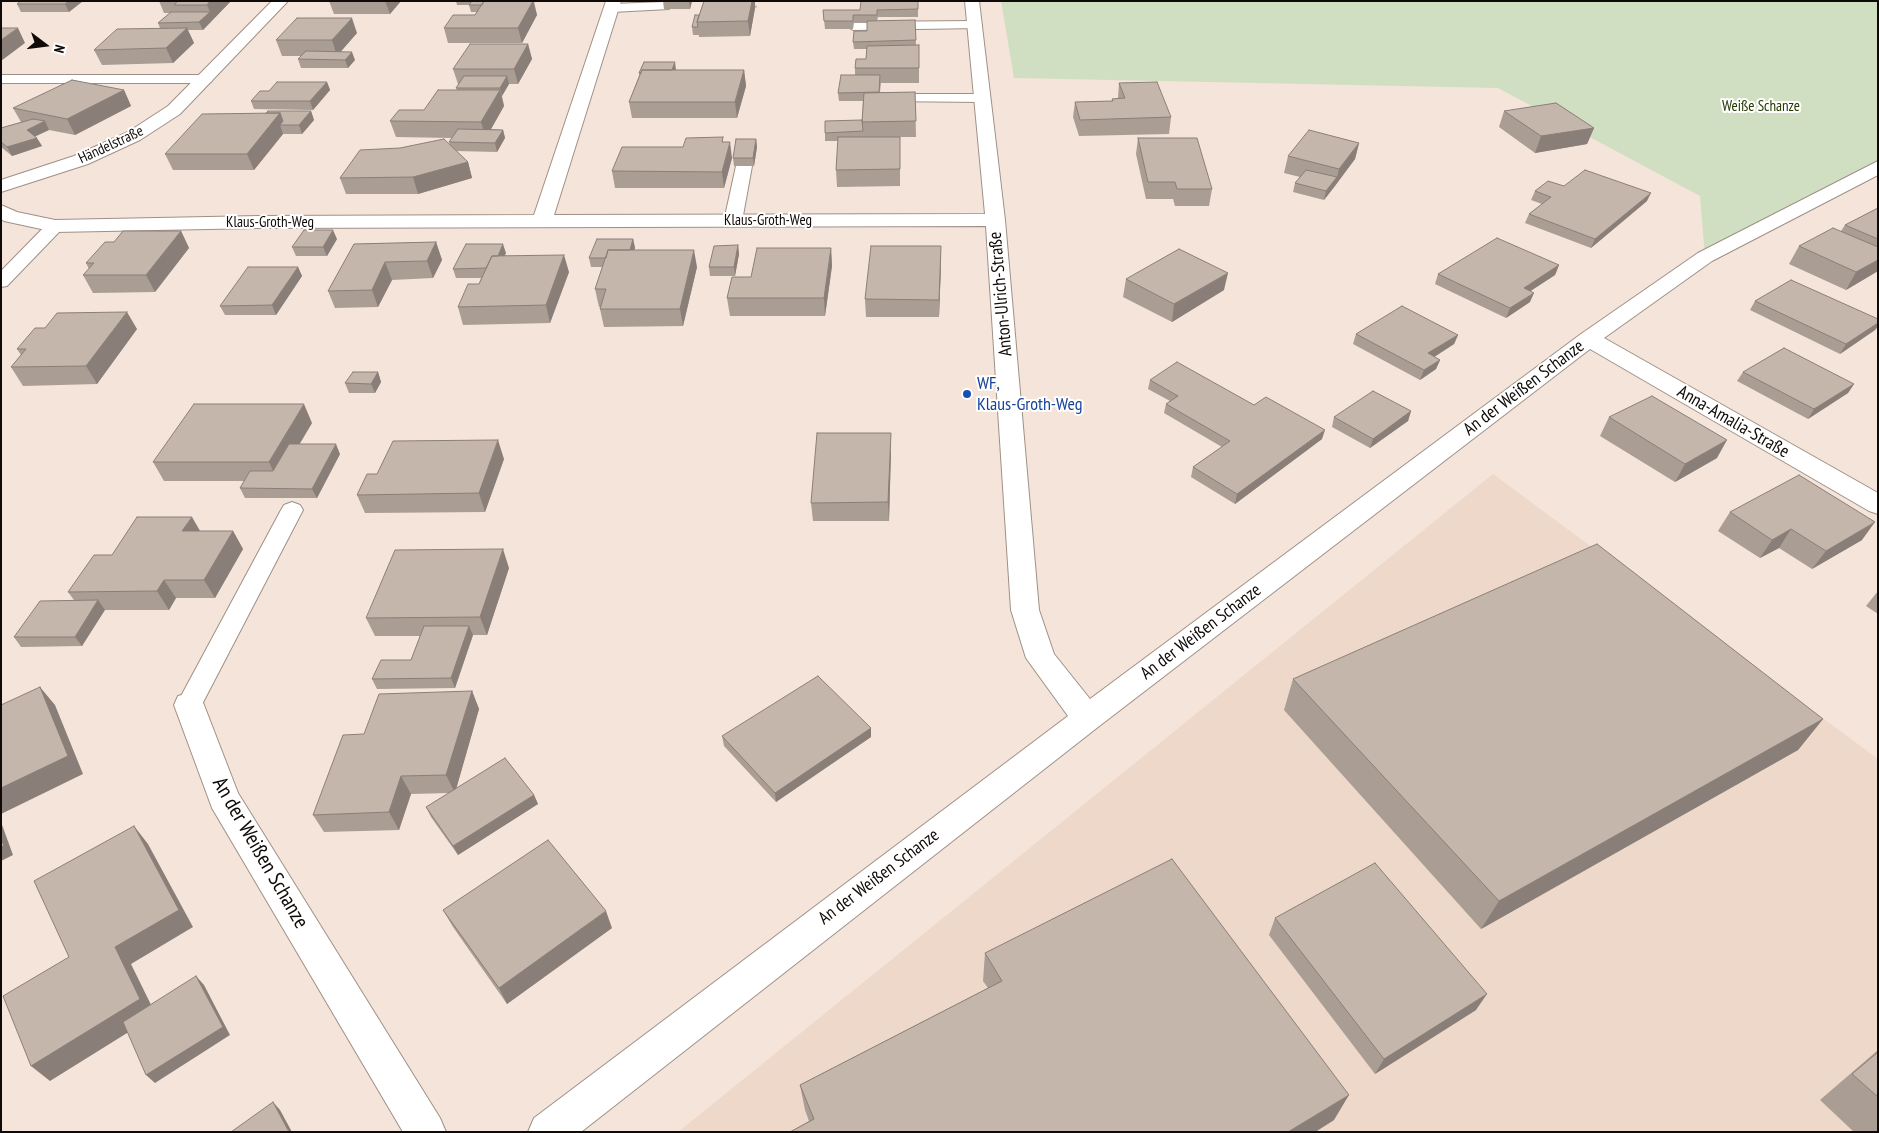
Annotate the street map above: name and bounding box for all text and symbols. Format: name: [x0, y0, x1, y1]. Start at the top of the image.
north arrow: [20, 20, 70, 70]
text: N: [50, 43, 69, 55]
park label: Weiße Schanze: [1722, 98, 1800, 116]
street label: Händelstraße: [76, 122, 146, 168]
street label: Klaus-Groth-Weg: [724, 212, 812, 230]
street label: Klaus-Groth-Weg: [226, 214, 314, 232]
street label: Anton-Ulrich-Straße: [985, 231, 1017, 357]
street label: An der Weißen Schanze: [1459, 336, 1589, 440]
place label: WF, Klaus-Groth-Weg: [977, 373, 1082, 416]
street label: Anna-Amalia-Straße: [1673, 381, 1793, 463]
marker: WF, Klaus-Groth-Weg: [961, 388, 973, 400]
street label: An der Weißen Schanze: [1136, 580, 1266, 684]
street label: An der Weißen Schanze: [207, 773, 313, 933]
street label: An der Weißen Schanze: [814, 825, 944, 929]

